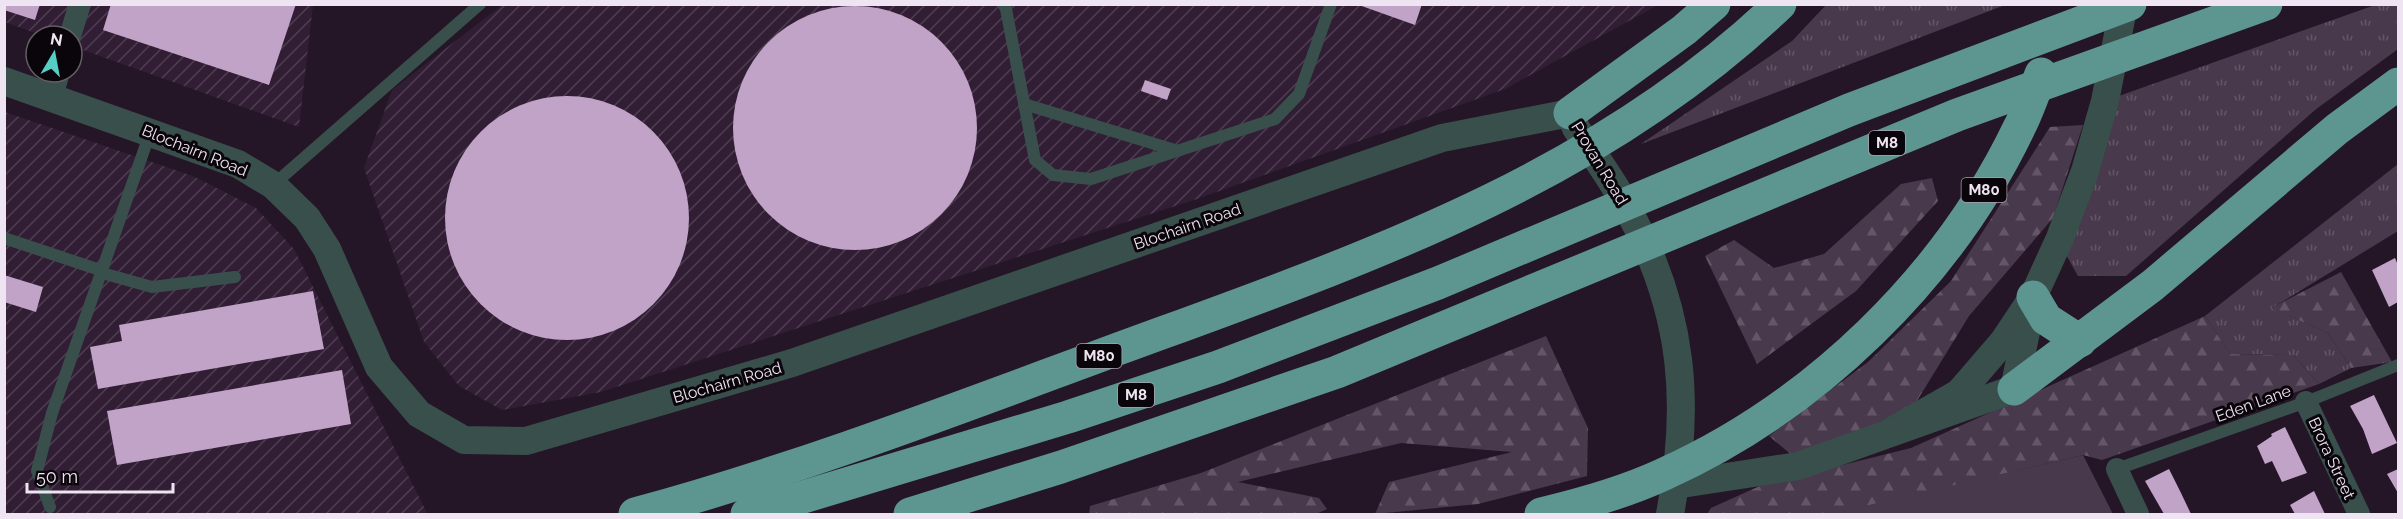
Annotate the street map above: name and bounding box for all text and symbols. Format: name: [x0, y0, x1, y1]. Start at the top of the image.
north arrow: [24, 24, 84, 84]
text: N: [49, 29, 64, 50]
street label: Provan Road: [1567, 118, 1632, 208]
street label: Blochairn Road: [139, 121, 250, 180]
road number: M8: [1869, 131, 1905, 155]
road number: M80: [1962, 178, 2006, 202]
street label: Blochairn Road: [1131, 199, 1243, 254]
road number: M80: [1076, 344, 1122, 368]
street label: Blochairn Road: [671, 358, 784, 407]
street label: Eden Lane: [2213, 381, 2294, 426]
road number: M8: [1118, 383, 1154, 407]
street label: Brora Street: [2304, 414, 2359, 503]
scale bar: [27, 456, 172, 494]
text: 50 m: [36, 466, 78, 487]

